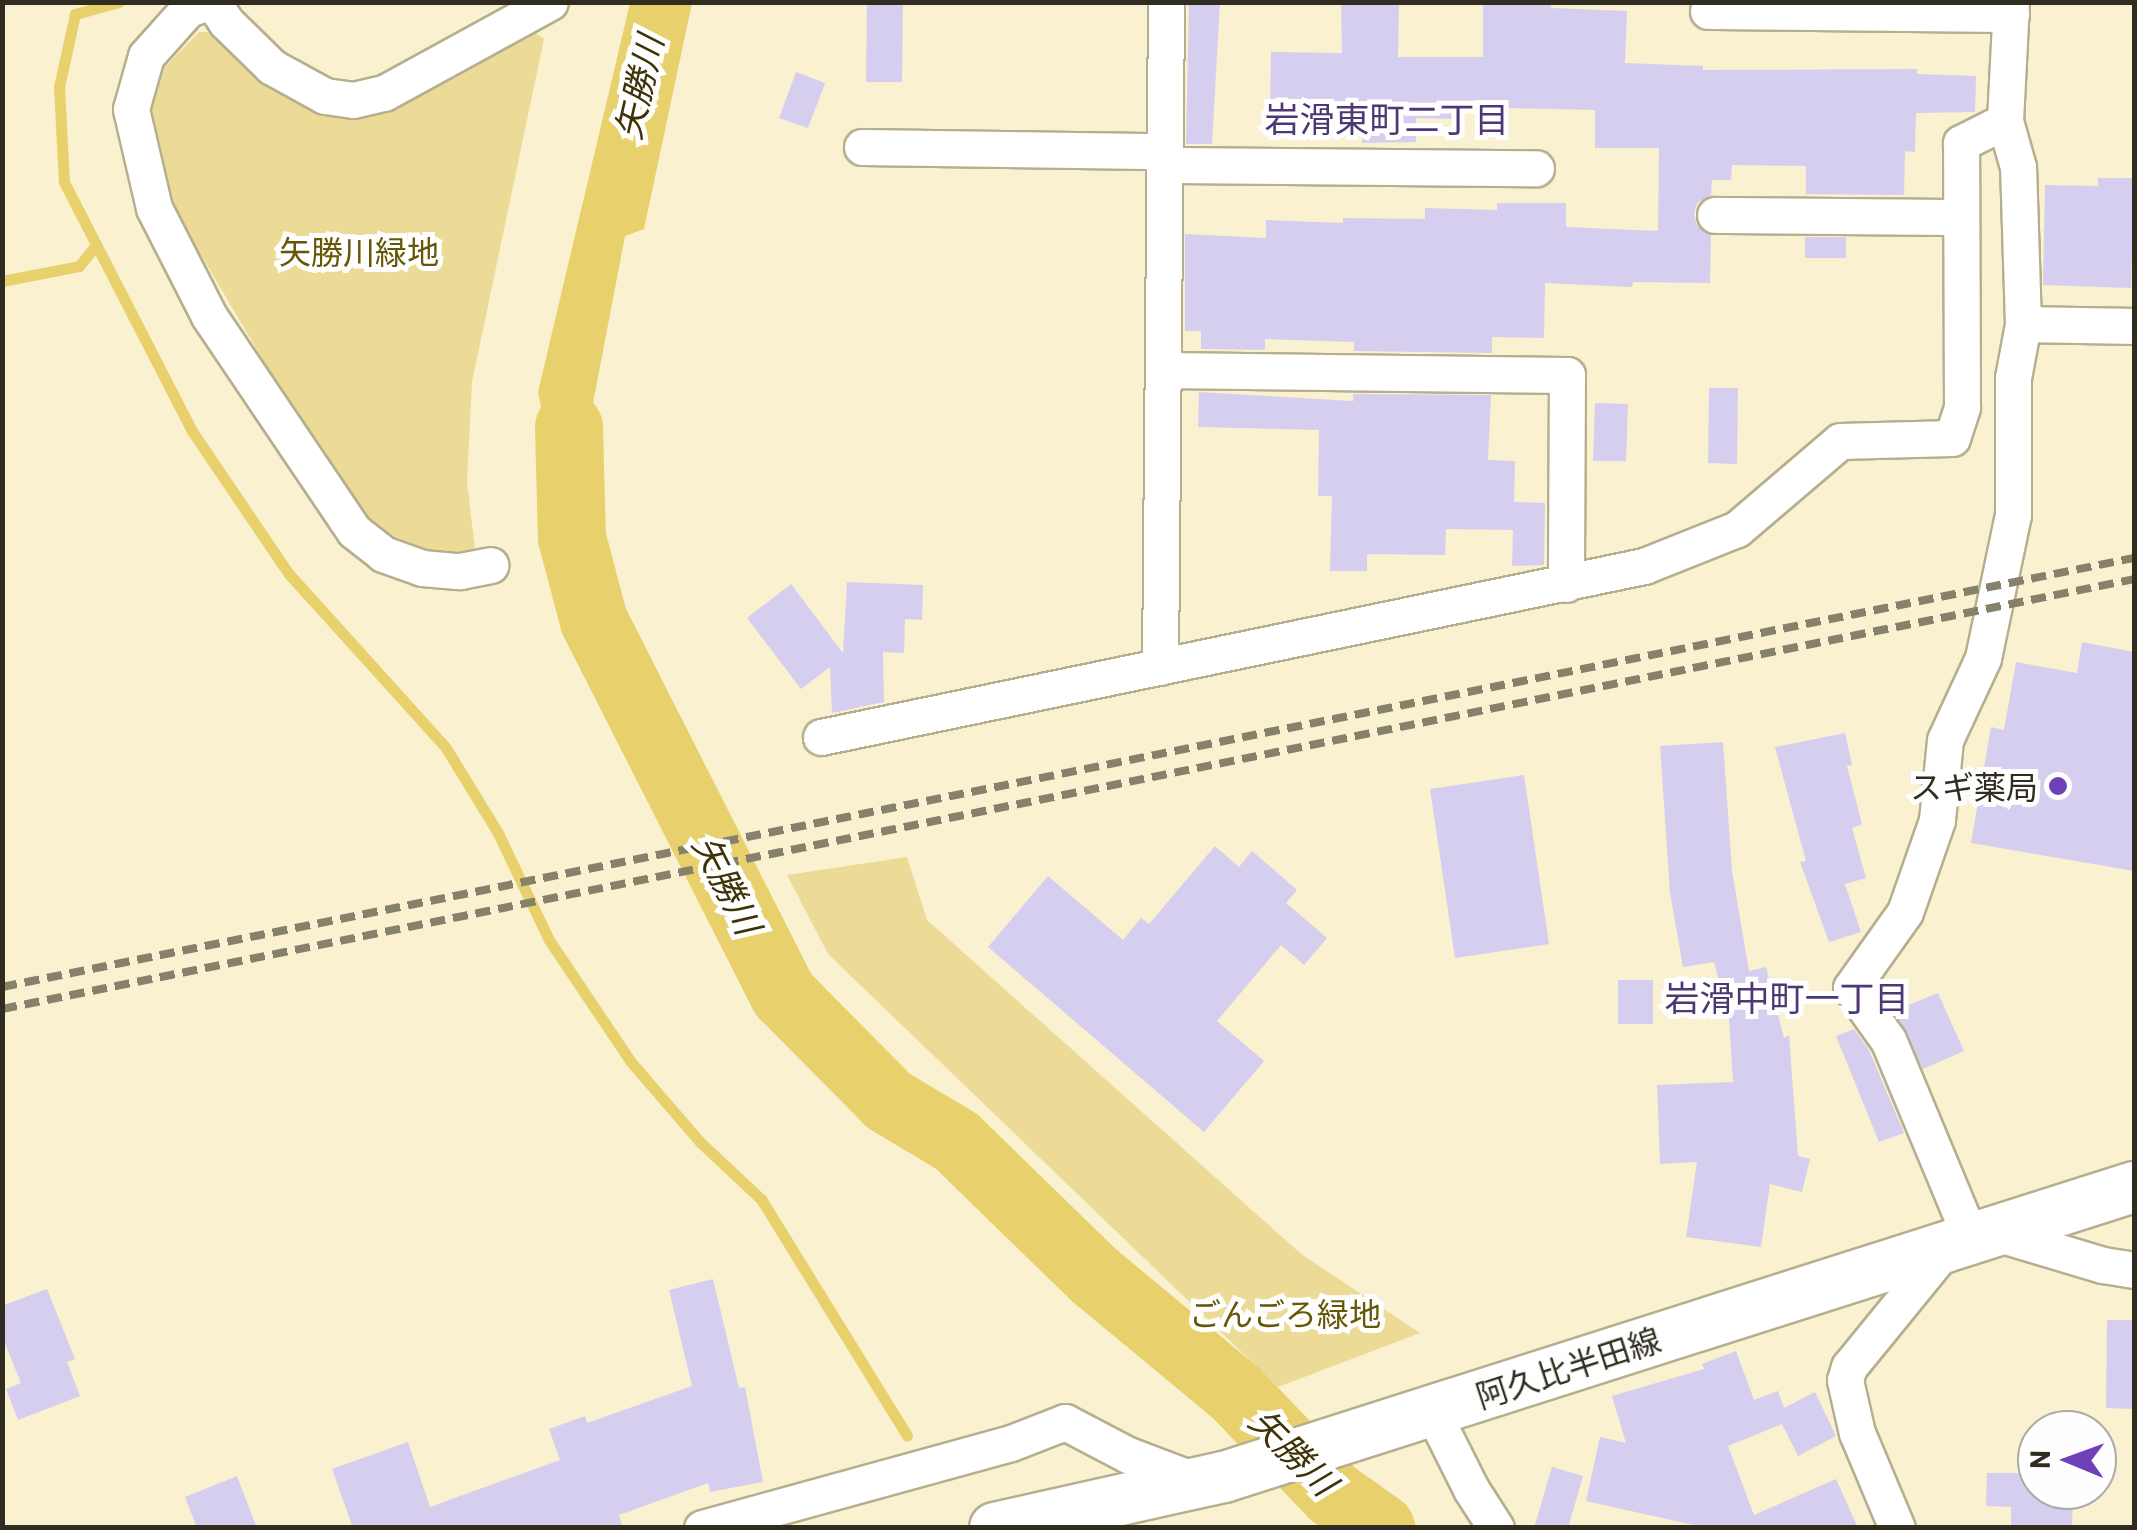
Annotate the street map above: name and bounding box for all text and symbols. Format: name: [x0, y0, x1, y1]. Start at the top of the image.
water label: 矢勝川: [606, 31, 670, 143]
district label: 岩滑東町二丁目: [1265, 97, 1509, 139]
park label: 矢勝川緑地: [279, 232, 439, 270]
place label: スギ薬局: [1910, 767, 2038, 805]
marker: スギ薬局: [2047, 775, 2069, 797]
water label: 矢勝川: [685, 828, 771, 940]
district label: 岩滑中町一丁目: [1665, 976, 1909, 1018]
park label: ごんごろ緑地: [1189, 1294, 1381, 1332]
street label: 阿久比半田線: [1471, 1319, 1665, 1415]
water label: 矢勝川: [1242, 1399, 1346, 1503]
north arrow: [2017, 1410, 2117, 1510]
text: N: [2022, 1450, 2056, 1469]

